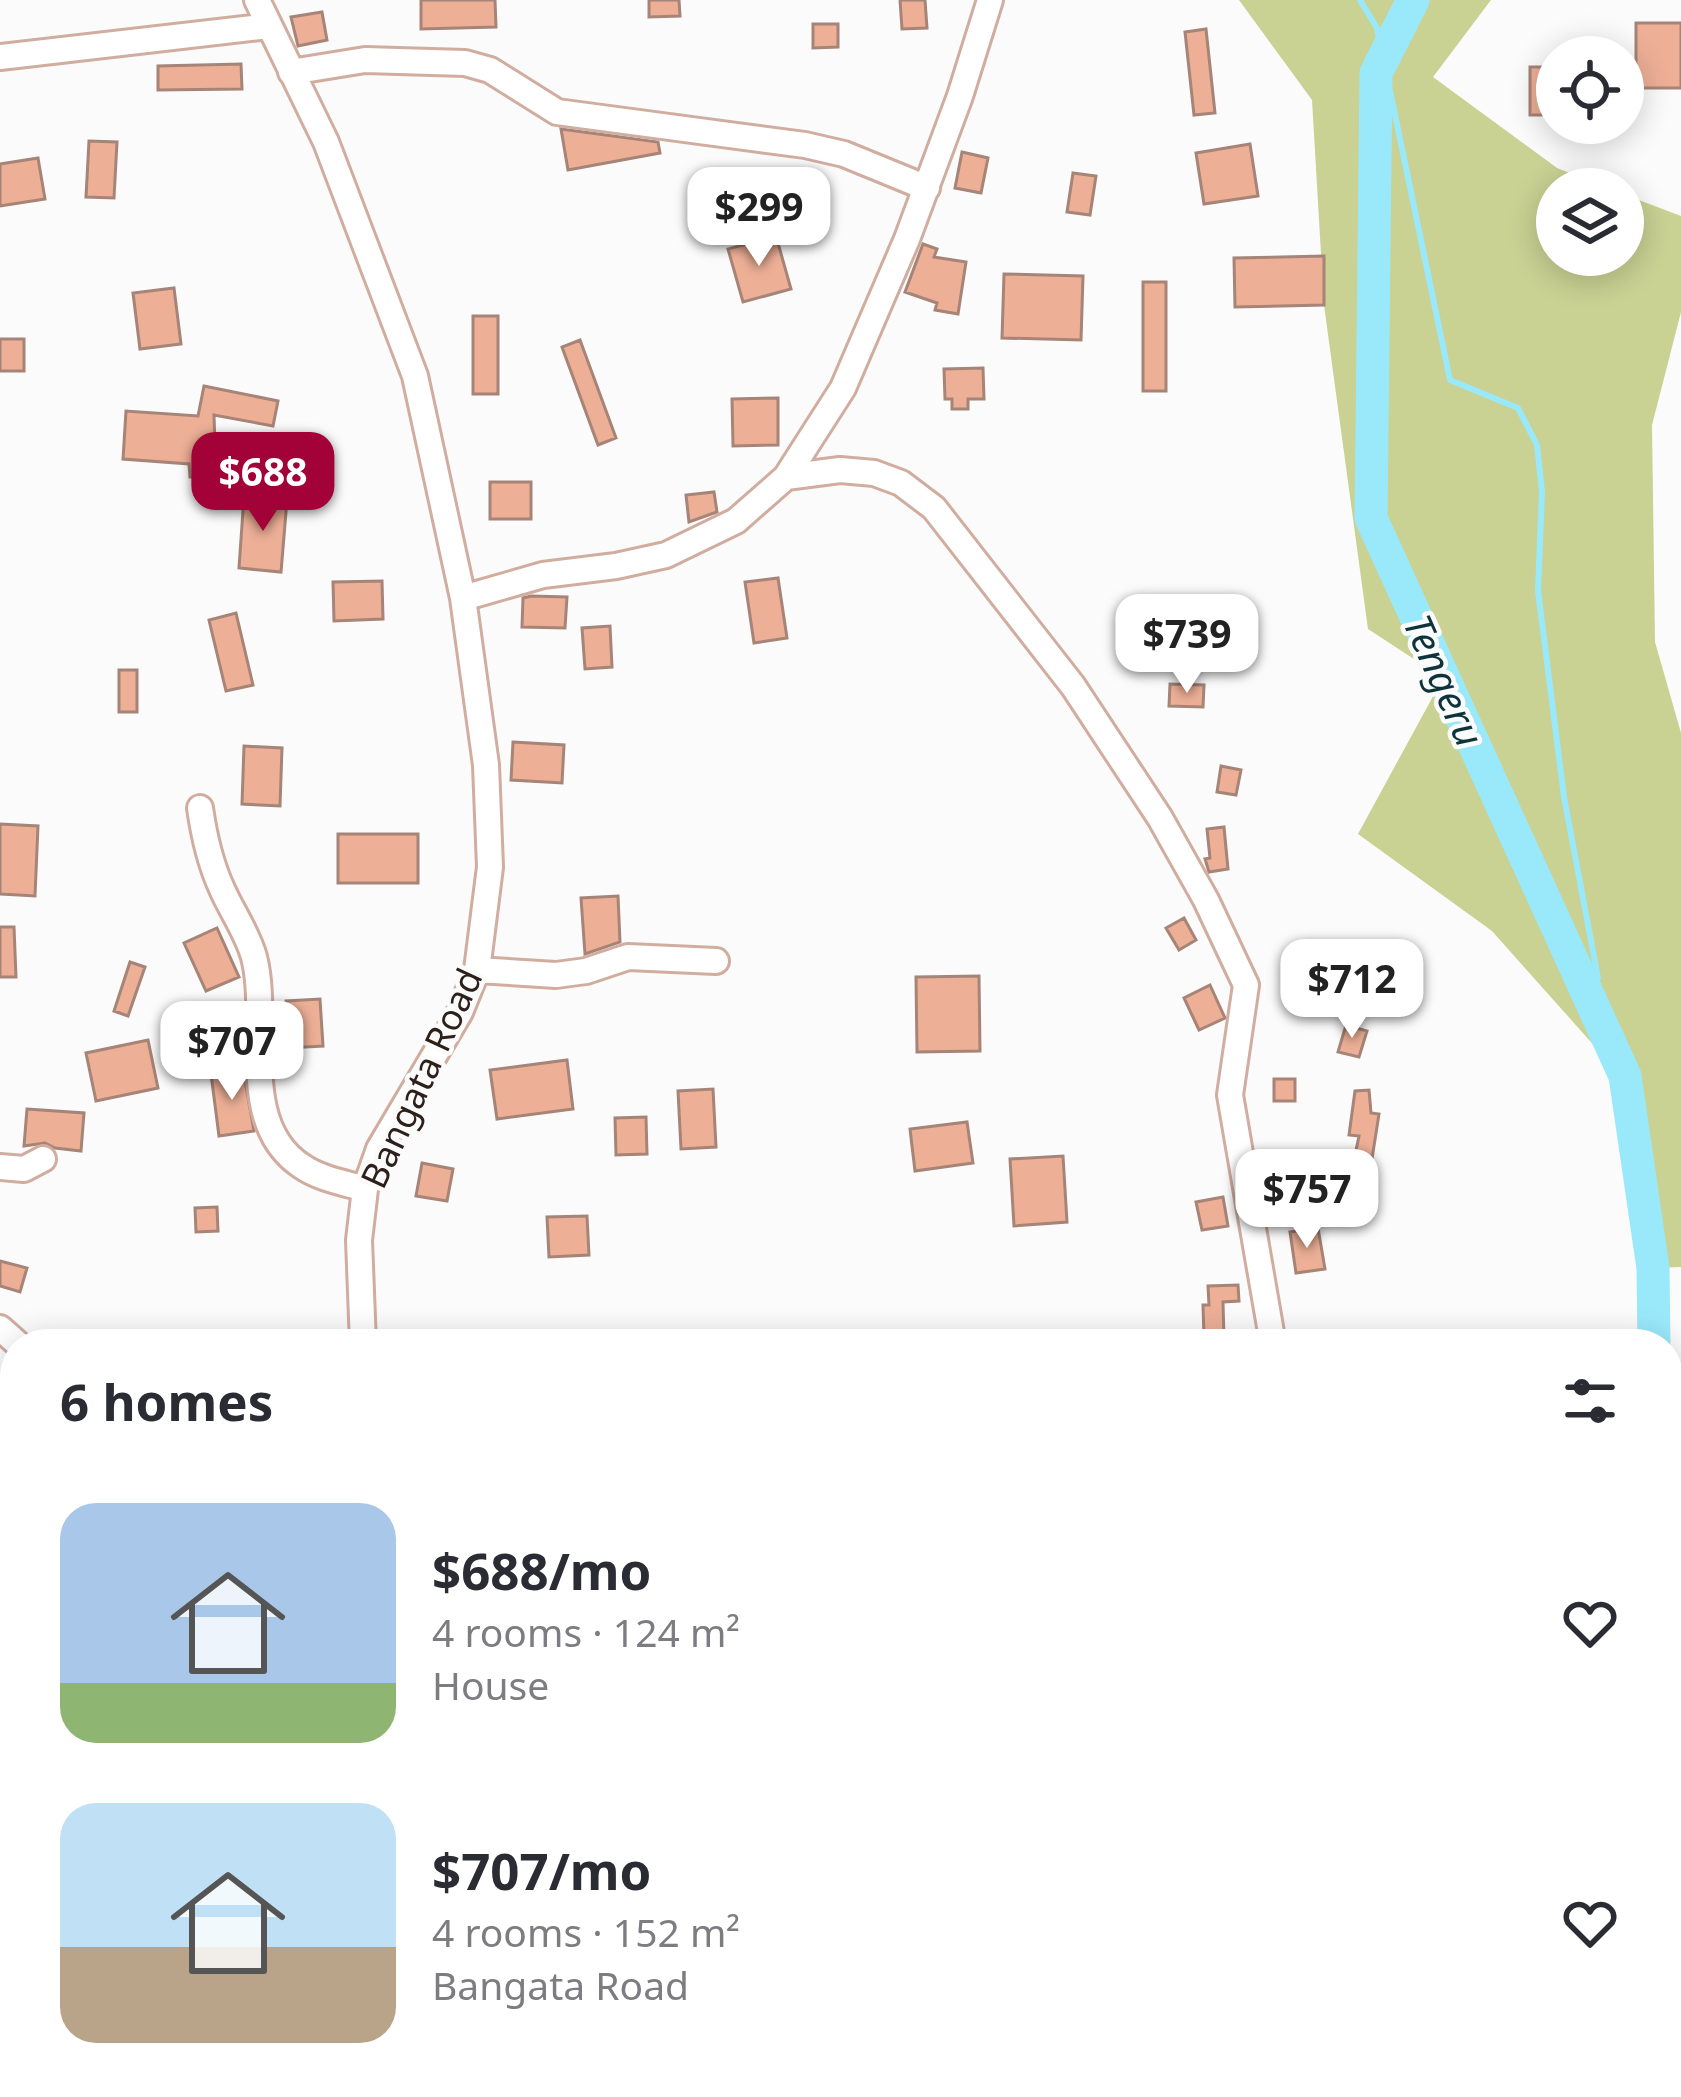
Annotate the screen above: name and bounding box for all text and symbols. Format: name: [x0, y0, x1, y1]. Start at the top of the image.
map controls: [1536, 36, 1644, 276]
button: locate: [1536, 36, 1644, 144]
pin: $299: [688, 167, 830, 269]
button: layers: [1536, 168, 1644, 276]
text: $299: [714, 179, 804, 232]
pin: $688: [192, 432, 334, 534]
text: $688: [218, 444, 308, 497]
pin: $739: [1116, 594, 1258, 696]
text: $739: [1142, 606, 1232, 659]
water label: Tengeru: [1393, 606, 1497, 754]
pin: $712: [1281, 939, 1423, 1041]
text: $712: [1307, 951, 1397, 1004]
street label: Bangata Road: [349, 960, 493, 1196]
pin: $707: [161, 1001, 303, 1103]
text: $707: [187, 1013, 277, 1066]
pin: $757: [1236, 1149, 1378, 1251]
text: $757: [1262, 1161, 1352, 1214]
text: 6 homes: [60, 1366, 273, 1436]
icon: filters: [1557, 1368, 1623, 1434]
text: $688/mo: [432, 1535, 651, 1605]
icon: home: [156, 1551, 300, 1695]
icon: heart: [1557, 1590, 1623, 1656]
text: 4 rooms · 124 m²: [432, 1605, 740, 1658]
text: House: [432, 1658, 549, 1711]
text: $707/mo: [432, 1835, 651, 1905]
icon: home: [156, 1851, 300, 1995]
icon: heart: [1557, 1890, 1623, 1956]
text: 4 rooms · 152 m²: [432, 1905, 740, 1958]
text: Bangata Road: [432, 1958, 689, 2011]

